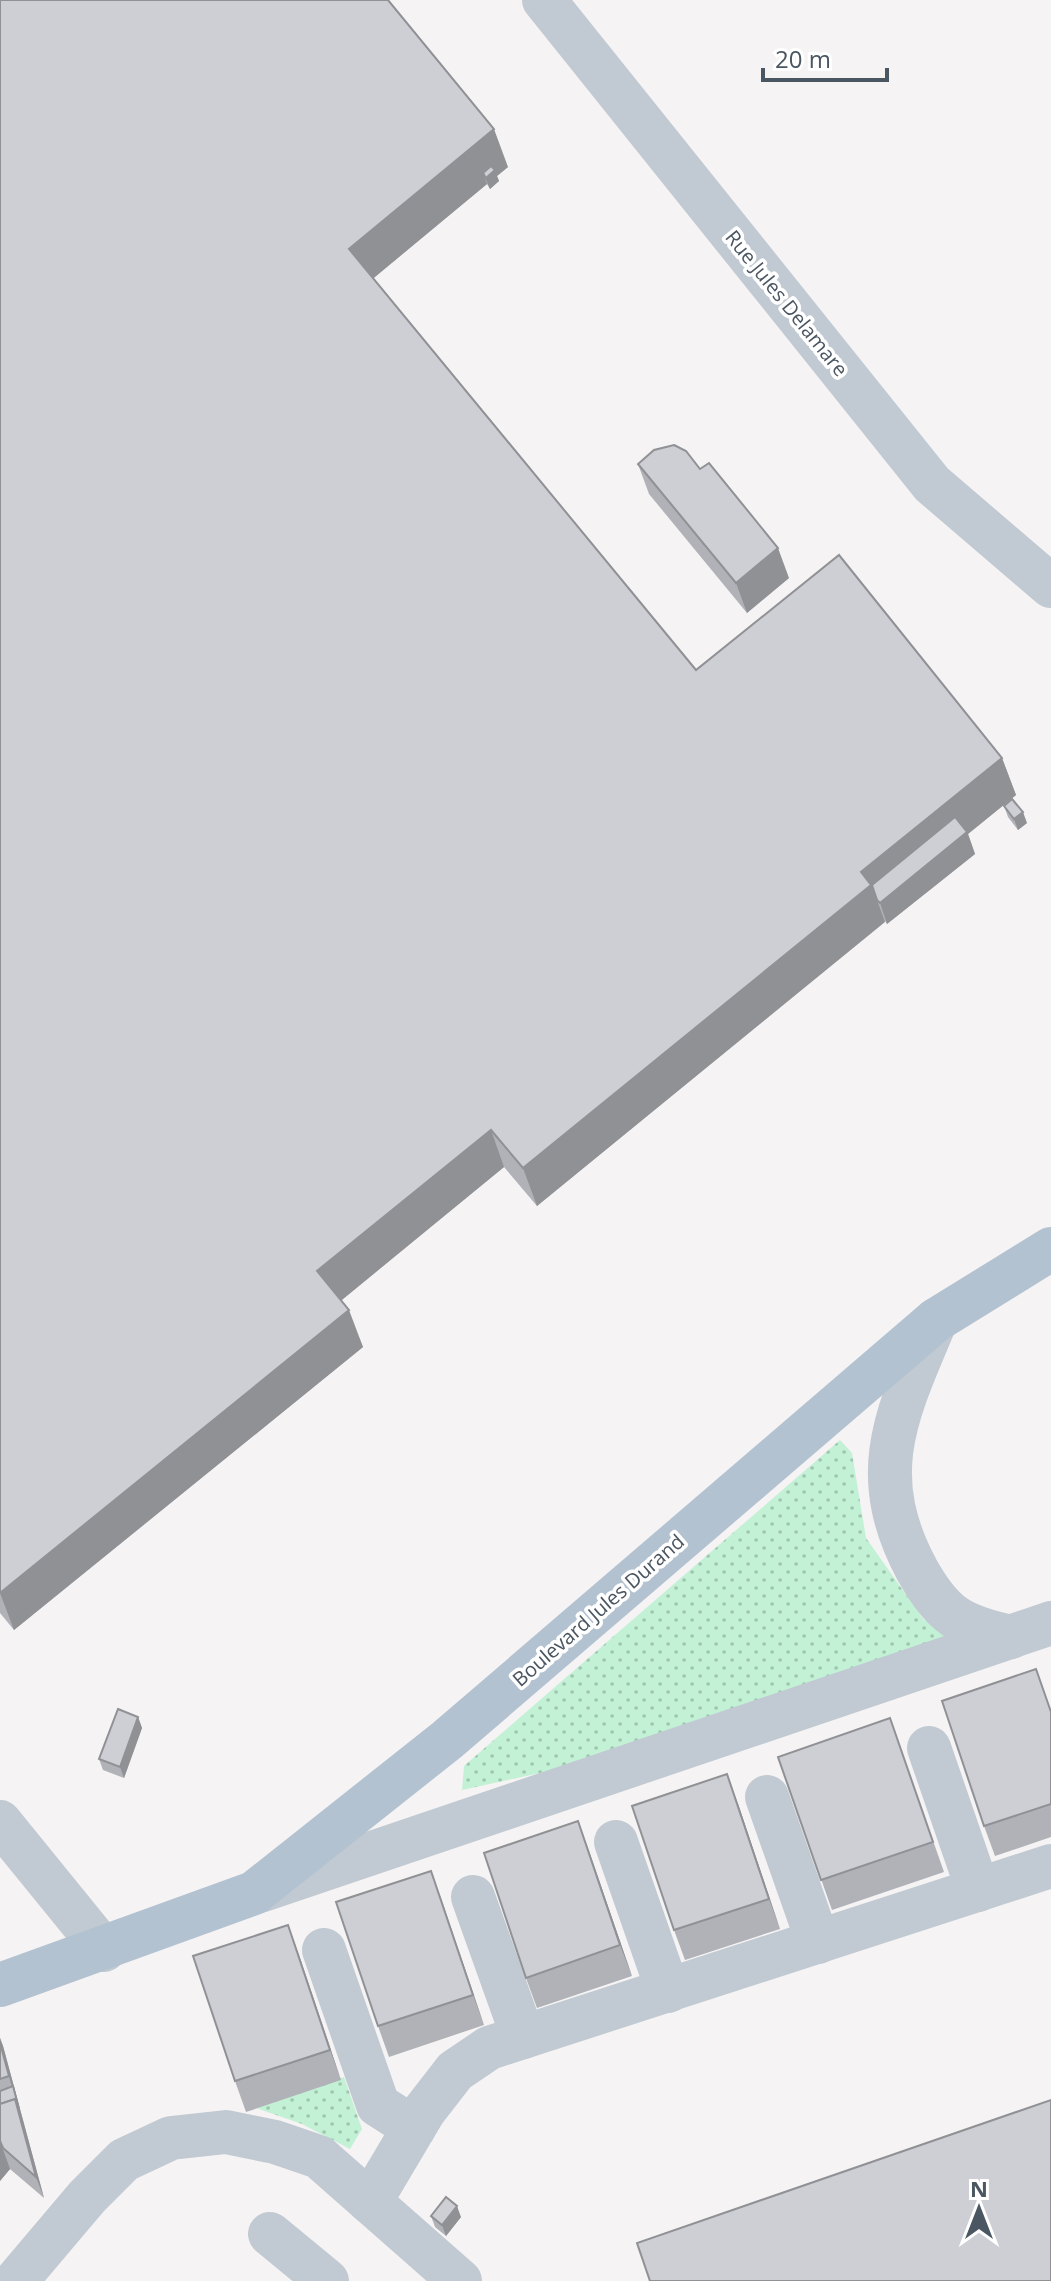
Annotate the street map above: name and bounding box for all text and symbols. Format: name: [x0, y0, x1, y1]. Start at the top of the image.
scale bar: [763, 32, 887, 82]
text: 20 m: [775, 42, 831, 75]
street label: Rue Jules Delamare: [720, 224, 854, 382]
street label: Boulevard Jules Durand: [506, 1528, 690, 1692]
north arrow: [939, 2169, 1019, 2249]
text: N: [970, 2173, 988, 2203]

